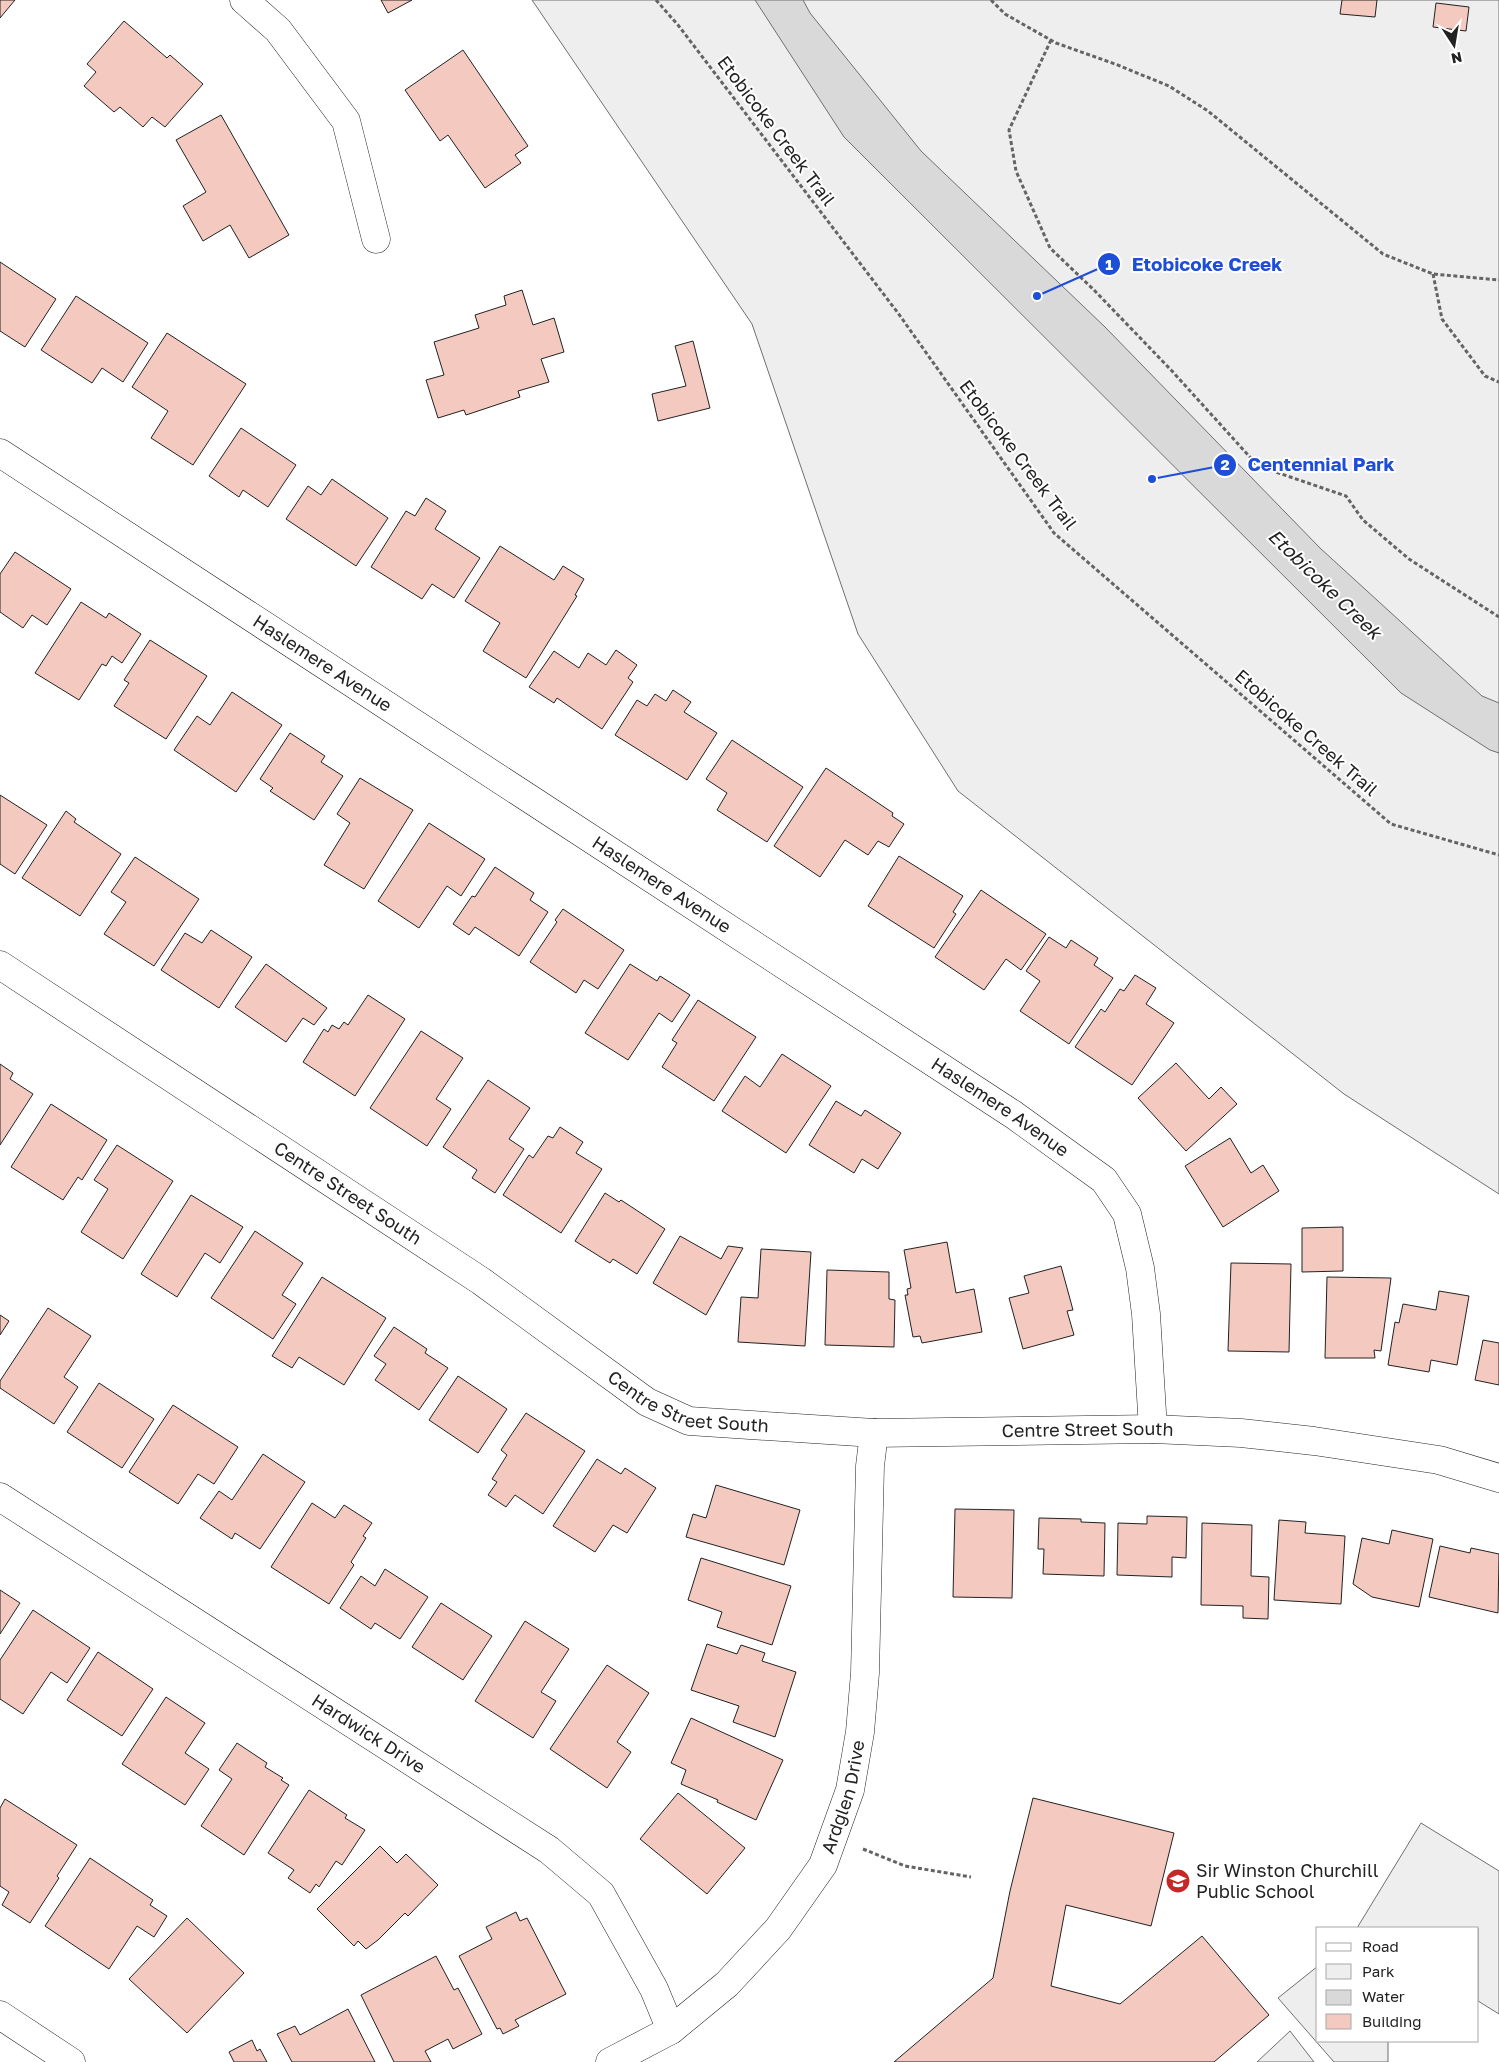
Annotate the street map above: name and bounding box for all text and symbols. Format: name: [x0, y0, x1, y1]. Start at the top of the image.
north arrow: [1429, 20, 1479, 70]
text: N: [1450, 49, 1464, 68]
street label: Etobicoke Creek Trail: [713, 51, 840, 210]
callout: Etobicoke Creek: [1096, 247, 1292, 281]
text: Etobicoke Creek: [1132, 252, 1282, 275]
text: 1: [1105, 255, 1113, 273]
street label: Etobicoke Creek Trail: [955, 375, 1082, 534]
callout: Centennial Park: [1212, 448, 1405, 482]
text: Centennial Park: [1247, 452, 1395, 475]
text: 2: [1220, 455, 1230, 473]
water label: Etobicoke Creek: [1264, 524, 1388, 645]
street label: Haslemere Avenue: [249, 609, 396, 716]
street label: Etobicoke Creek Trail: [1231, 664, 1383, 800]
street label: Haslemere Avenue: [589, 831, 736, 937]
street label: Haslemere Avenue: [928, 1052, 1073, 1161]
street label: Centre Street South: [270, 1136, 426, 1249]
street label: Centre Street South: [604, 1365, 770, 1436]
street label: Centre Street South: [1001, 1417, 1174, 1441]
street label: Hardwick Drive: [308, 1689, 430, 1778]
street label: Ardglen Drive: [816, 1738, 868, 1856]
place label: Sir Winston Churchill Public School: [1196, 1859, 1379, 1902]
school or university icon: Sir Winston Churchill Public School: [1165, 1868, 1191, 1894]
legend: [1316, 1927, 1479, 2042]
text: Road: [1362, 1937, 1399, 1955]
text: Park: [1362, 1962, 1395, 1980]
text: Water: [1362, 1987, 1405, 2005]
text: Building: [1362, 2012, 1422, 2030]

